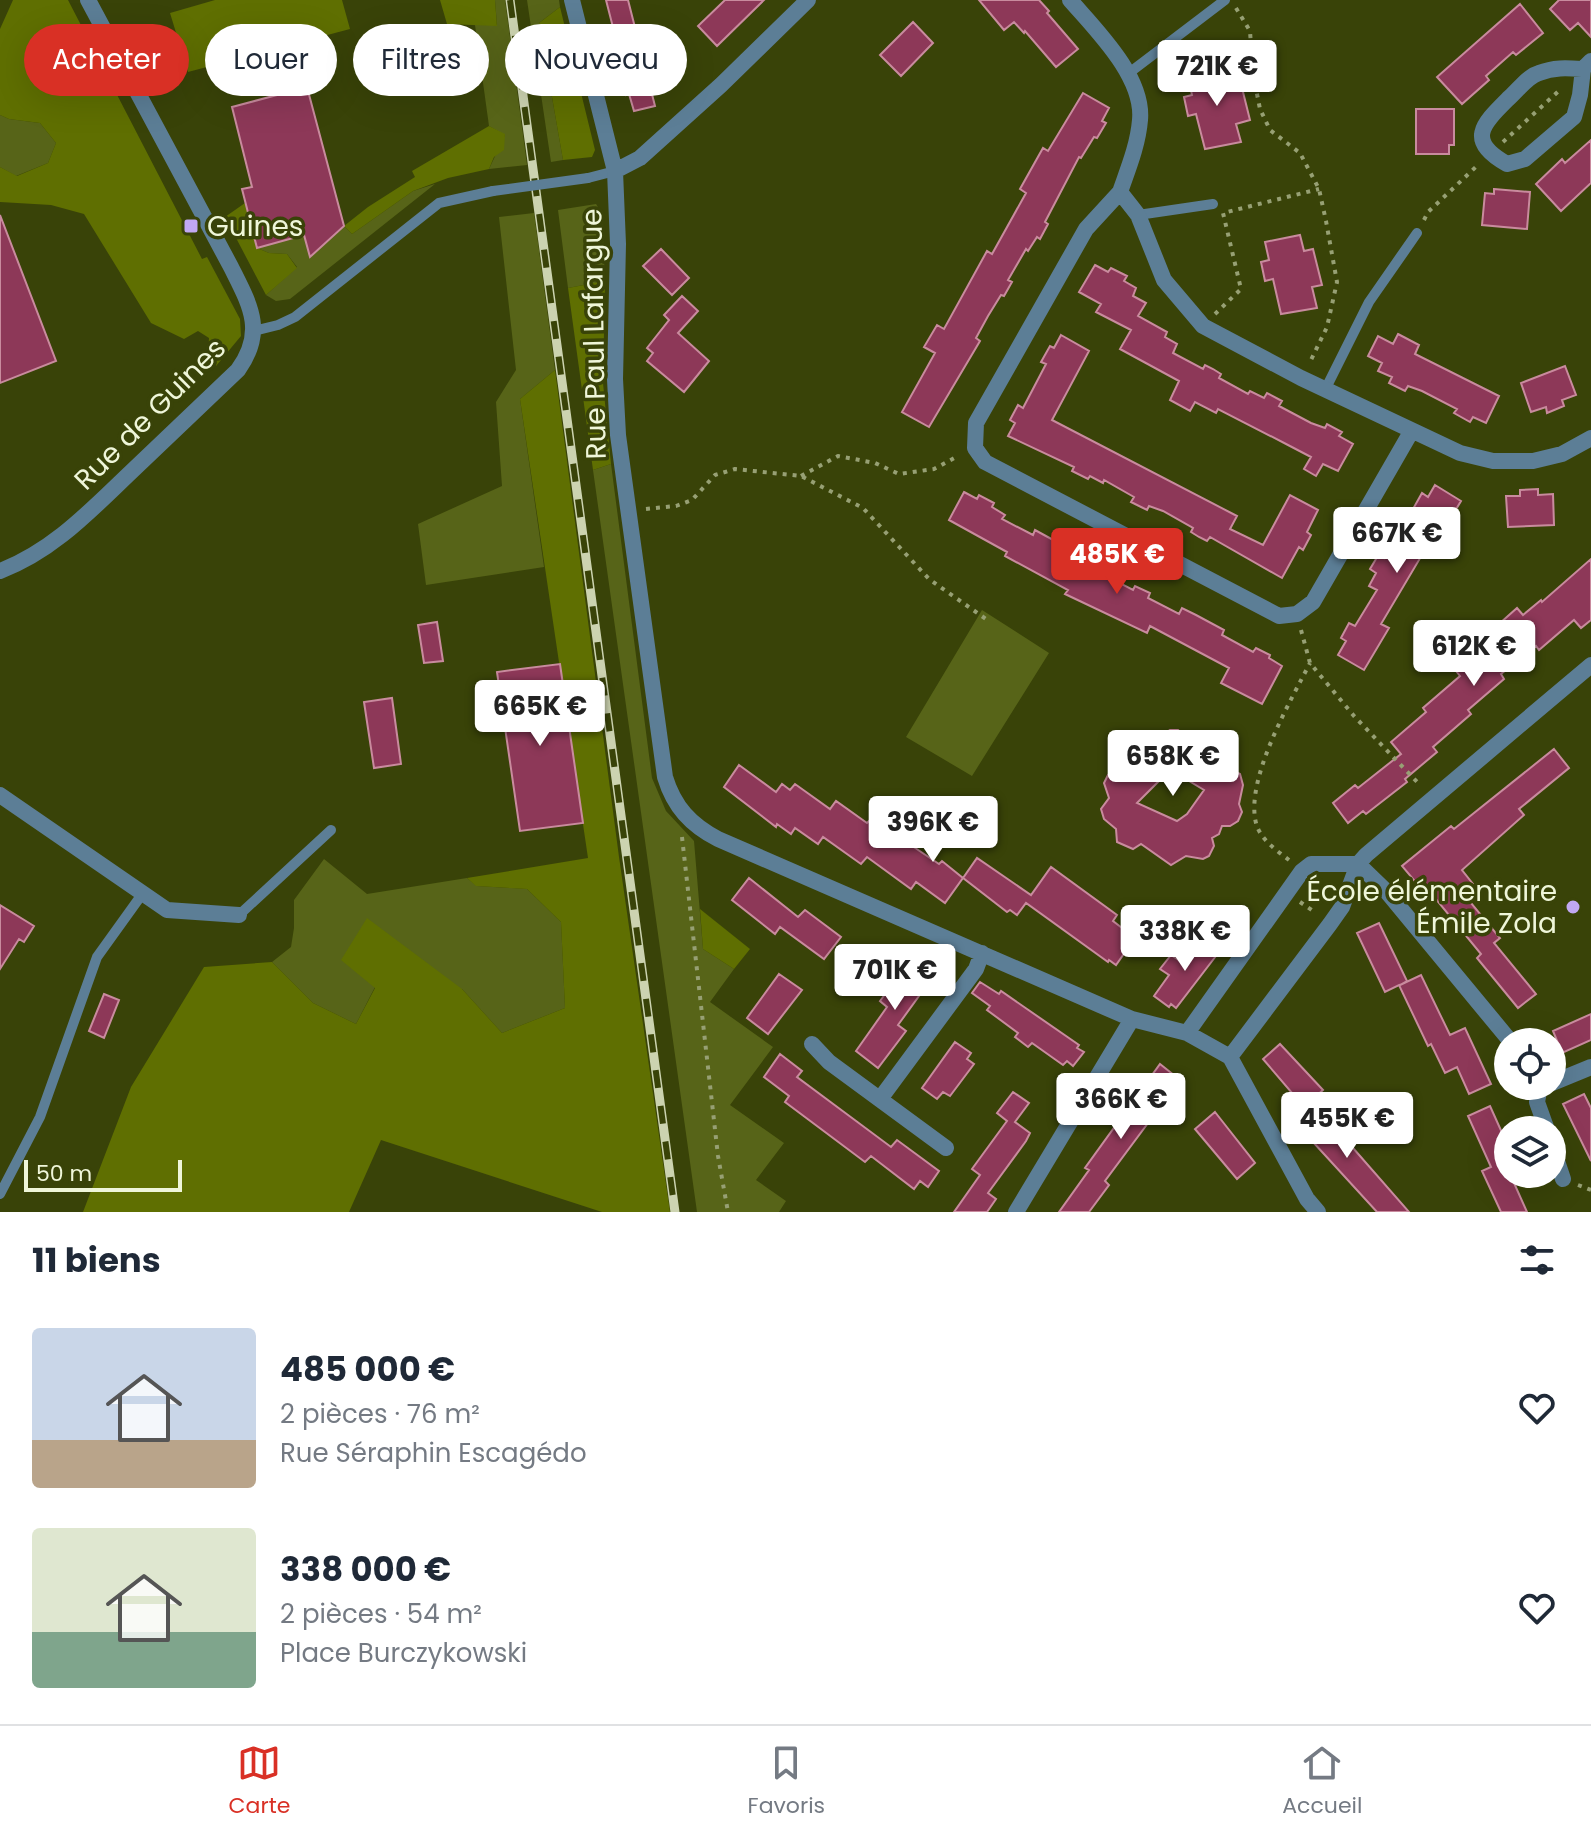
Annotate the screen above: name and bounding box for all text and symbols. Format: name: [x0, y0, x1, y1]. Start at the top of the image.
chip: Acheter: [24, 24, 189, 96]
chip: Louer: [205, 24, 337, 96]
chip: Filtres: [353, 24, 489, 96]
chip: Nouveau: [505, 24, 687, 96]
pin: 721K €: [1152, 40, 1282, 108]
text: 721K €: [1176, 48, 1258, 84]
place label: Guines: [207, 207, 304, 246]
street label: Rue Paul Lafargue: [572, 208, 616, 460]
marker: Guines: [182, 217, 200, 235]
street label: Rue de Guines: [65, 329, 235, 499]
pin: 667K €: [1332, 507, 1462, 575]
text: 667K €: [1351, 515, 1443, 551]
pin: 485K €: [1052, 528, 1182, 596]
text: 485K €: [1069, 536, 1165, 572]
pin: 612K €: [1409, 620, 1539, 688]
text: 612K €: [1431, 628, 1517, 664]
pin: 665K €: [475, 680, 605, 748]
text: 665K €: [493, 688, 587, 724]
pin: 658K €: [1108, 730, 1238, 798]
text: 658K €: [1126, 738, 1220, 774]
pin: 396K €: [868, 796, 998, 864]
text: 396K €: [887, 804, 979, 840]
place label: École élémentaire Émile Zola: [1306, 872, 1557, 943]
marker: École élémentaire Émile Zola: [1564, 898, 1582, 916]
pin: 338K €: [1120, 905, 1250, 973]
text: 338K €: [1139, 913, 1231, 949]
pin: 701K €: [830, 944, 960, 1012]
text: 701K €: [853, 952, 937, 988]
map controls: [1494, 1028, 1566, 1188]
button: locate: [1494, 1028, 1566, 1100]
pin: 366K €: [1056, 1073, 1186, 1141]
text: 366K €: [1074, 1081, 1168, 1117]
pin: 455K €: [1282, 1092, 1412, 1160]
text: 455K €: [1299, 1100, 1395, 1136]
button: layers: [1494, 1116, 1566, 1188]
scale bar: [24, 1156, 182, 1192]
text: 50 m: [36, 1158, 92, 1189]
text: 11 biens: [32, 1236, 161, 1284]
icon: filters: [1515, 1238, 1559, 1282]
text: 485 000 €: [280, 1345, 455, 1393]
icon: home: [96, 1360, 192, 1456]
icon: heart: [1515, 1386, 1559, 1430]
text: 2 pièces · 76 m²: [280, 1396, 480, 1432]
text: Rue Séraphin Escagédo: [280, 1435, 587, 1471]
text: 338 000 €: [280, 1545, 451, 1593]
icon: home: [96, 1560, 192, 1656]
icon: heart: [1515, 1586, 1559, 1630]
text: 2 pièces · 54 m²: [280, 1596, 482, 1632]
text: Place Burczykowski: [280, 1635, 527, 1671]
tab: Carte: [229, 1741, 290, 1822]
tab: Favoris: [748, 1741, 825, 1822]
tab: Accueil: [1282, 1741, 1362, 1822]

